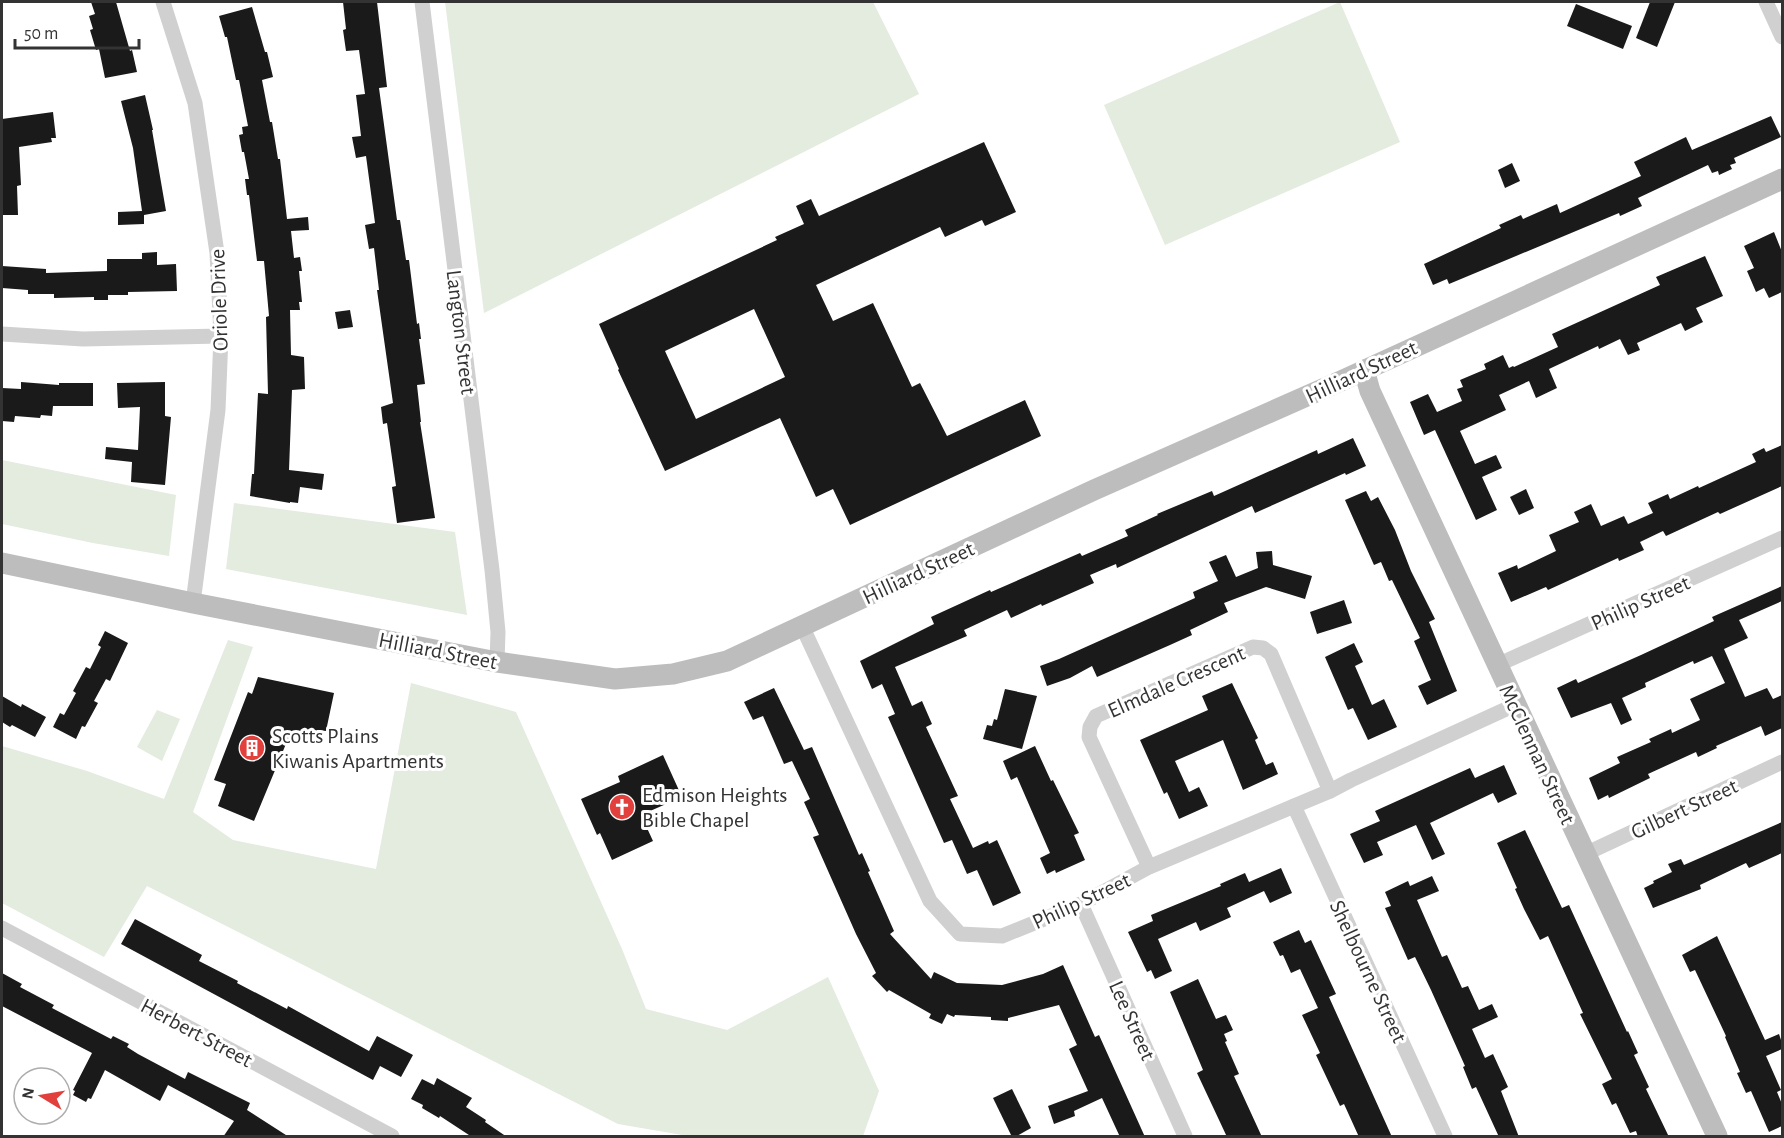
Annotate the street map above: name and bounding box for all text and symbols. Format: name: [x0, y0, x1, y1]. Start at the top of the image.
scale bar: [15, 12, 140, 50]
text: 50 m: [24, 25, 58, 43]
street label: Oriole Drive: [206, 249, 232, 351]
street label: Langton Street: [442, 269, 480, 396]
street label: Hilliard Street: [1302, 336, 1421, 407]
street label: Hilliard Street: [859, 537, 978, 608]
street label: Philip Street: [1588, 571, 1693, 634]
street label: Hilliard Street: [377, 629, 499, 673]
street label: Elmdale Crescent: [1104, 642, 1248, 722]
street label: McClennan Street: [1495, 681, 1579, 828]
place label: Scotts Plains Kiwanis Apartments: [272, 725, 444, 772]
building icon: Scotts Plains Kiwanis Apartments: [237, 733, 267, 763]
street label: Gilbert Street: [1628, 775, 1741, 843]
place label: Edmison Heights Bible Chapel: [642, 784, 787, 831]
church icon: Edmison Heights Bible Chapel: [607, 792, 637, 822]
street label: Philip Street: [1029, 869, 1134, 933]
street label: Shelbourne Street: [1326, 897, 1411, 1046]
street label: Lee Street: [1105, 977, 1159, 1063]
street label: Herbert Street: [137, 994, 256, 1071]
north arrow: [12, 1066, 72, 1126]
text: N: [19, 1086, 37, 1100]

